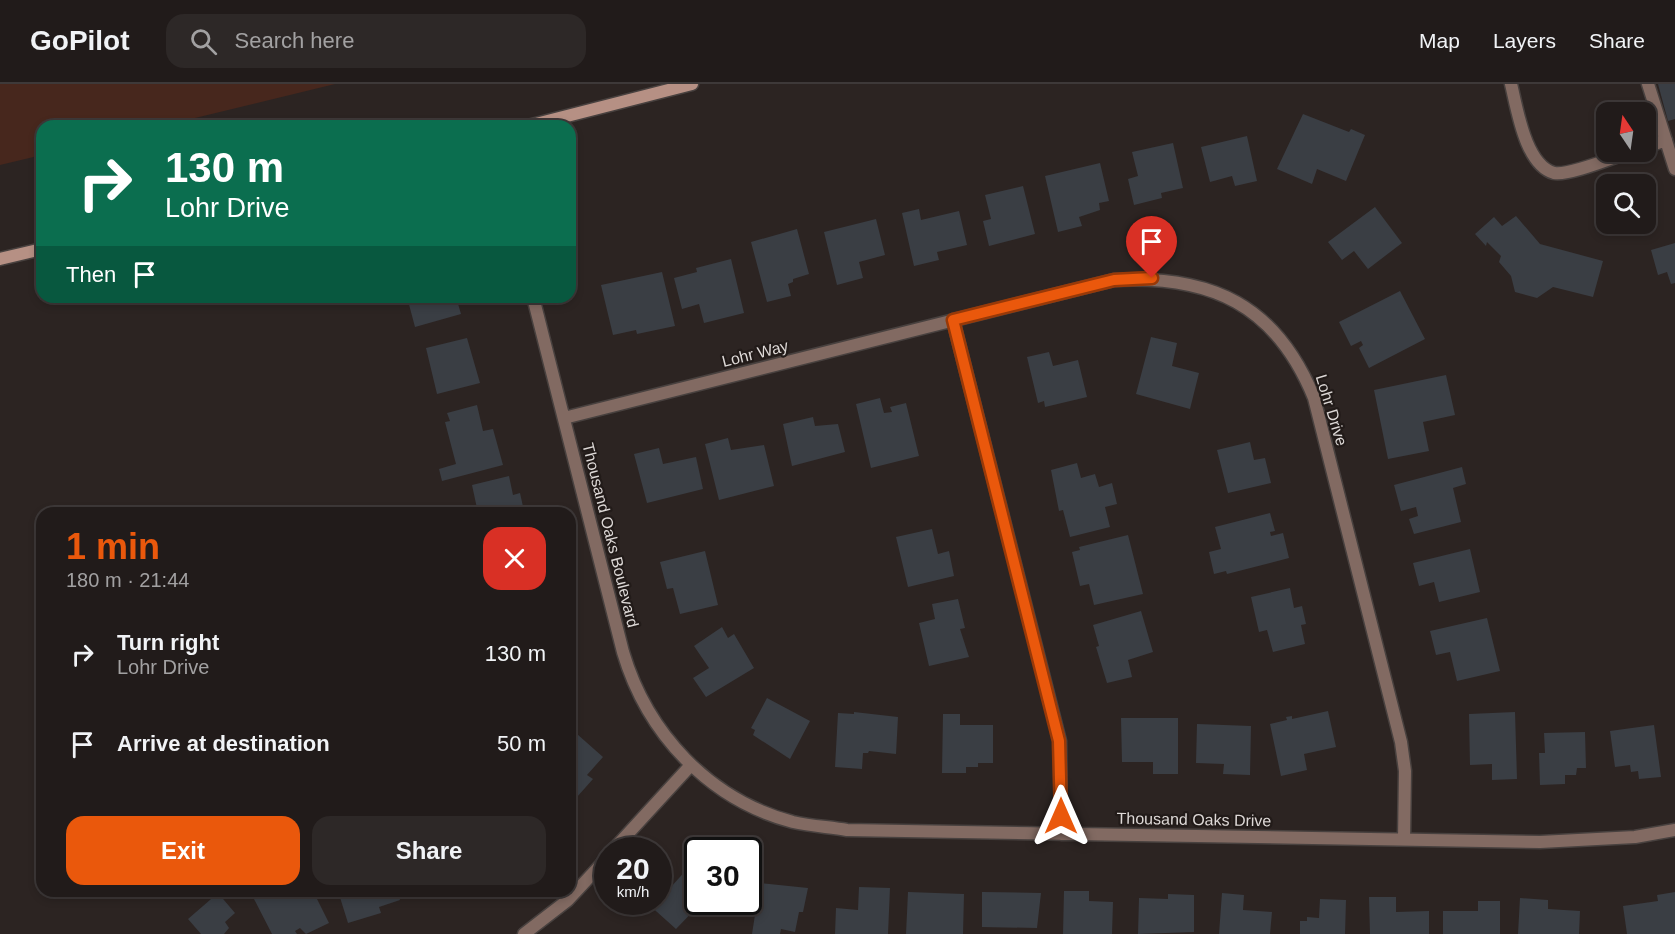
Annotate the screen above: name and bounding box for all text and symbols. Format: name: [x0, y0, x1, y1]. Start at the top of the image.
search box: [166, 14, 586, 68]
text: GoPilot: [30, 25, 130, 56]
icon: search: [187, 25, 220, 58]
text: Search here: [235, 28, 354, 53]
text: Map: [1419, 29, 1460, 52]
text: Layers: [1493, 29, 1556, 52]
text: Share: [1589, 29, 1645, 52]
north arrow: [1596, 102, 1656, 162]
map controls: [1596, 102, 1656, 234]
icon: right: [66, 144, 144, 222]
text: 130 m: [165, 144, 284, 191]
button: search: [1596, 174, 1656, 234]
text: Lohr Drive: [165, 193, 290, 223]
pin: [1126, 216, 1177, 278]
icon: arrive: [1135, 225, 1168, 258]
icon: arrive: [128, 258, 161, 291]
text: Then: [66, 262, 116, 287]
street label: Lohr Way: [720, 337, 790, 370]
street label: Lohr Drive: [1313, 372, 1350, 448]
street label: Thousand Oaks Boulevard: [579, 441, 642, 629]
text: 1 min: [66, 526, 160, 567]
button: close: [483, 527, 546, 590]
text: 180 m · 21:44: [66, 569, 189, 591]
text: Turn right: [117, 630, 219, 655]
icon: right: [66, 638, 99, 671]
text: 130 m: [485, 641, 546, 666]
text: Lohr Drive: [117, 656, 209, 678]
icon: arrive: [66, 728, 99, 761]
text: Arrive at destination: [117, 731, 330, 756]
text: 50 m: [497, 731, 546, 756]
position arrow: [1029, 784, 1093, 848]
street label: Thousand Oaks Drive: [1116, 810, 1272, 829]
button: Exit: [66, 816, 300, 885]
button: Share: [312, 816, 546, 885]
speed limit sign: 30: [684, 837, 762, 915]
text: 20: [616, 852, 650, 885]
text: km/h: [617, 883, 649, 900]

